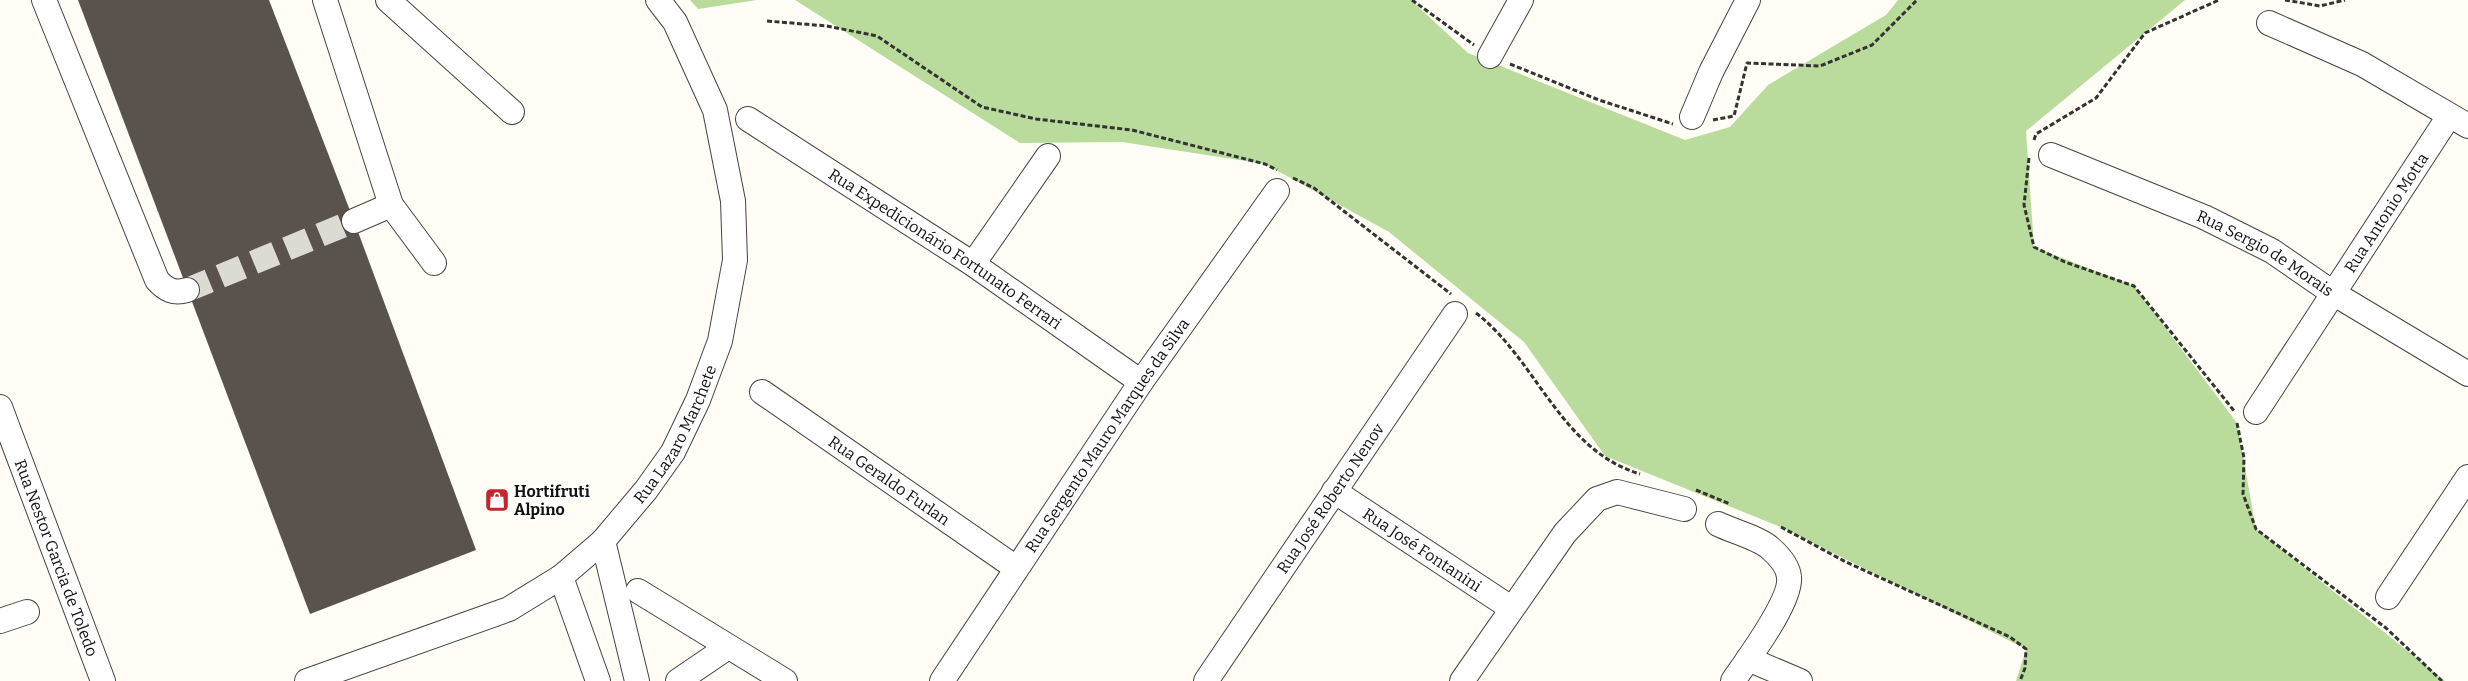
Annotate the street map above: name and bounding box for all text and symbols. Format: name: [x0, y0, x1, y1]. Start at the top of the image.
street label: Rua Antonio Motta: [2340, 149, 2432, 276]
street label: Rua Expedicionário Fortunato Ferrari: [825, 164, 1066, 333]
street label: Rua Sergio de Morais: [2194, 206, 2337, 300]
street label: Rua Sergento Mauro Marques da Silva: [1021, 314, 1193, 556]
street label: Rua Lazaro Marchete: [629, 362, 720, 507]
street label: Rua José Roberto Nenov: [1272, 419, 1388, 577]
street label: Rua Geraldo Furlan: [825, 432, 954, 529]
street label: Rua Nestor Garcia de Toledo: [11, 457, 102, 659]
place label: Hortifruti Alpino: [514, 482, 590, 519]
shop icon: Hortifruti Alpino: [484, 487, 510, 513]
street label: Rua José Fontanini: [1360, 503, 1485, 596]

